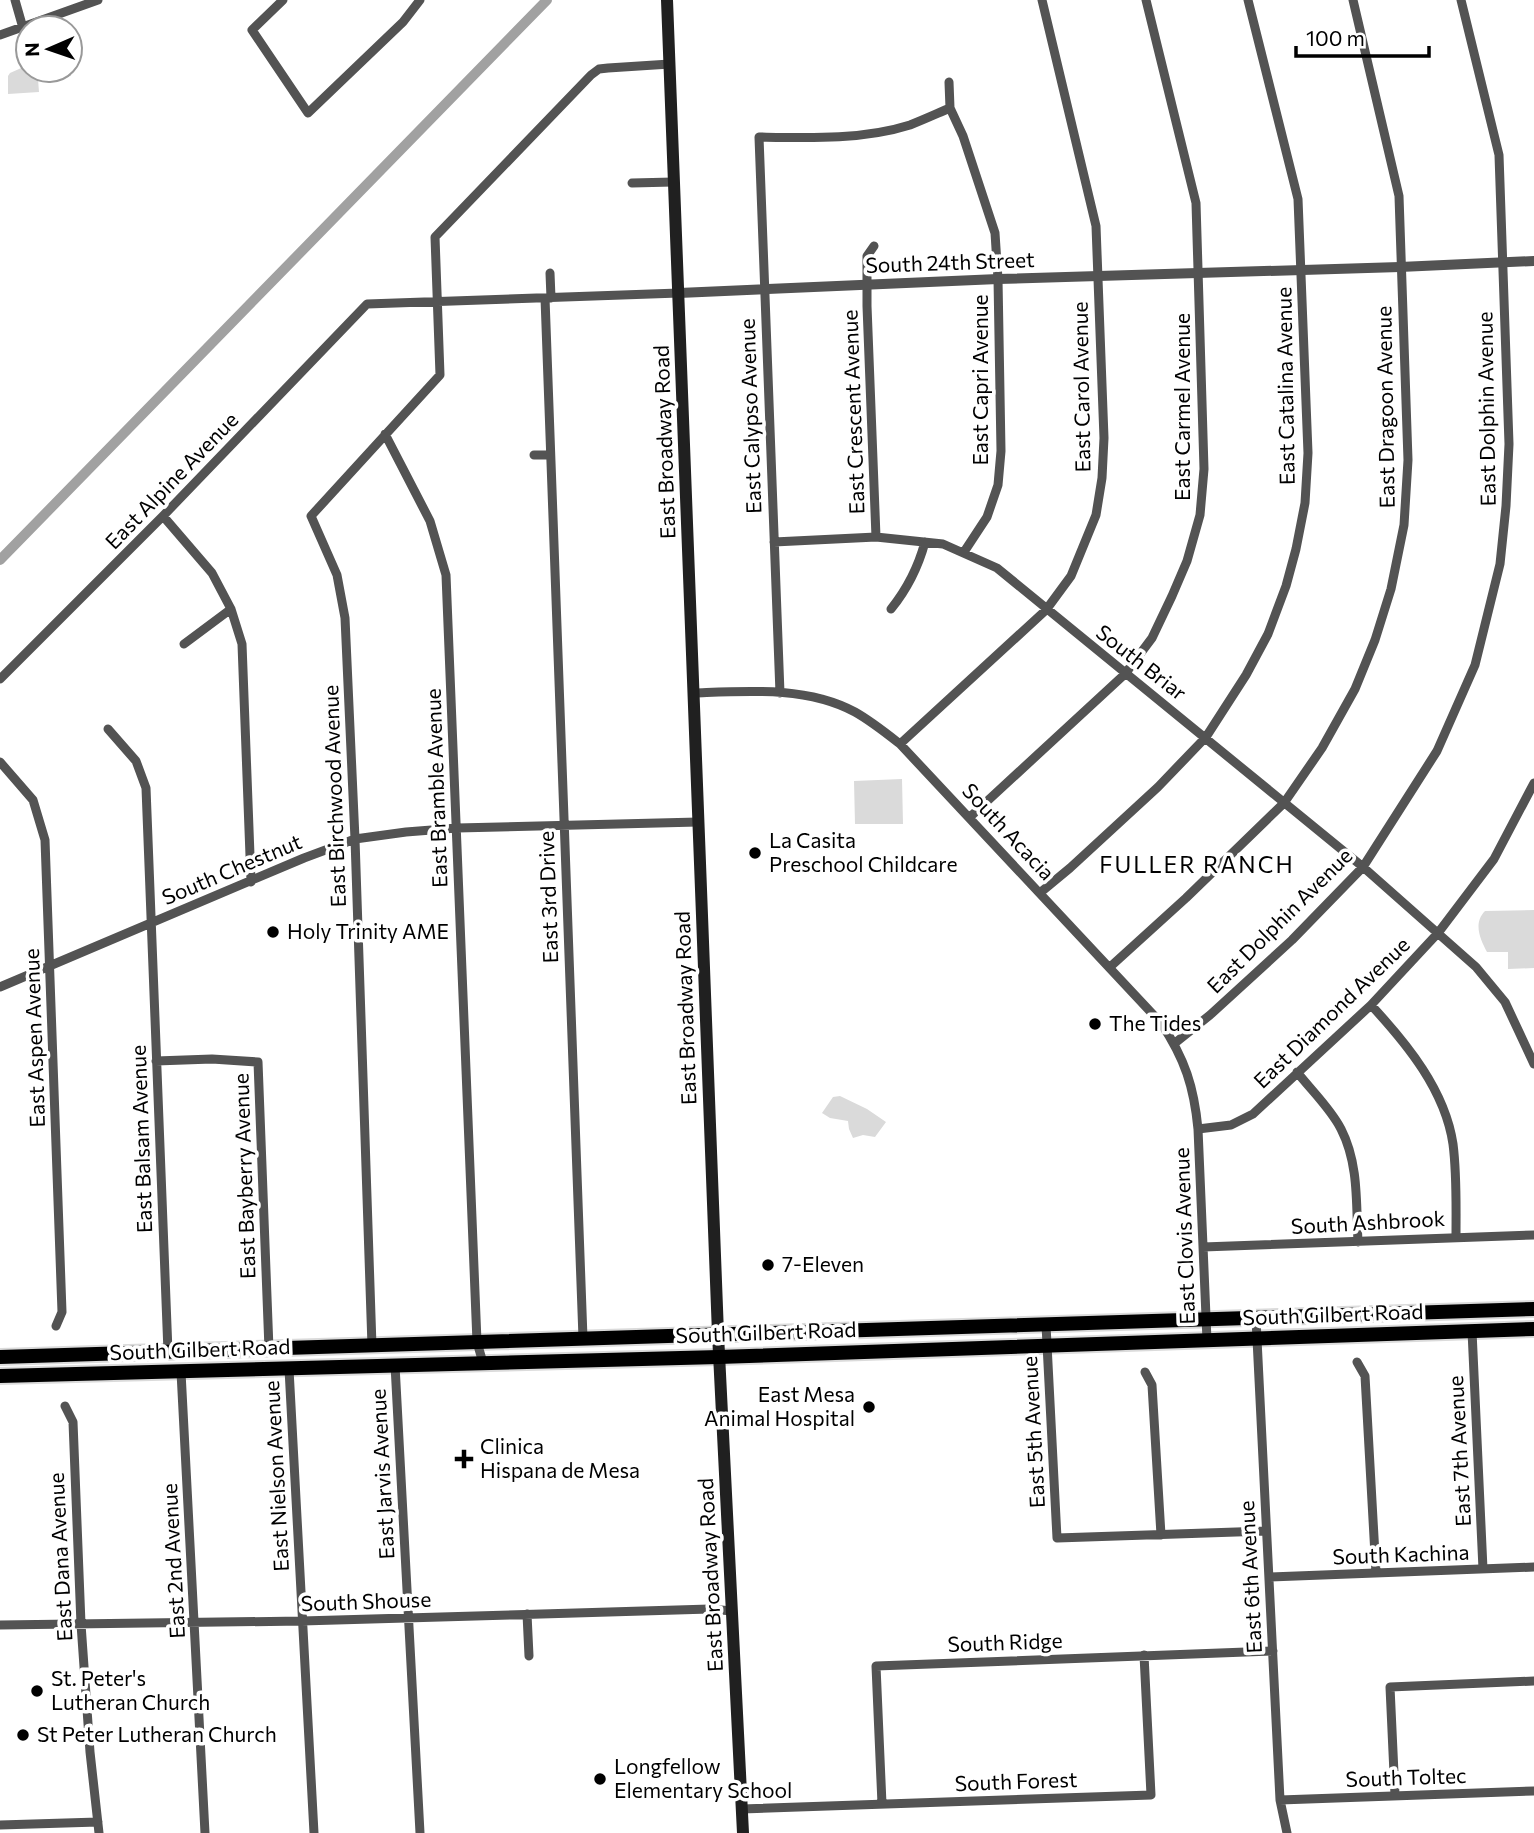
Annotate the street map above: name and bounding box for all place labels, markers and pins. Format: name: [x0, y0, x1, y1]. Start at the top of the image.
place label: La Casita Preschool Childcare: [769, 827, 957, 876]
marker: La Casita Preschool Childcare: [747, 845, 763, 861]
place label: Holy Trinity AME: [287, 918, 449, 943]
marker: Holy Trinity AME: [265, 924, 281, 940]
place label: The Tides: [1109, 1010, 1201, 1035]
marker: The Tides: [1087, 1016, 1103, 1032]
place label: 7-Eleven: [782, 1251, 864, 1276]
marker: 7-Eleven: [760, 1257, 776, 1273]
place label: East Mesa Animal Hospital: [704, 1381, 855, 1430]
marker: East Mesa Animal Hospital: [861, 1399, 877, 1415]
place label: Clinica Hispana de Mesa: [480, 1433, 640, 1482]
marker: Clinica Hispana de Mesa: [454, 1449, 474, 1469]
place label: St. Peter's Lutheran Church: [51, 1665, 210, 1714]
marker: St. Peter's Lutheran Church: [29, 1683, 45, 1699]
place label: St Peter Lutheran Church: [37, 1721, 277, 1746]
marker: St Peter Lutheran Church: [15, 1727, 31, 1743]
place label: Longfellow Elementary School: [614, 1753, 792, 1802]
marker: Longfellow Elementary School: [592, 1771, 608, 1787]

